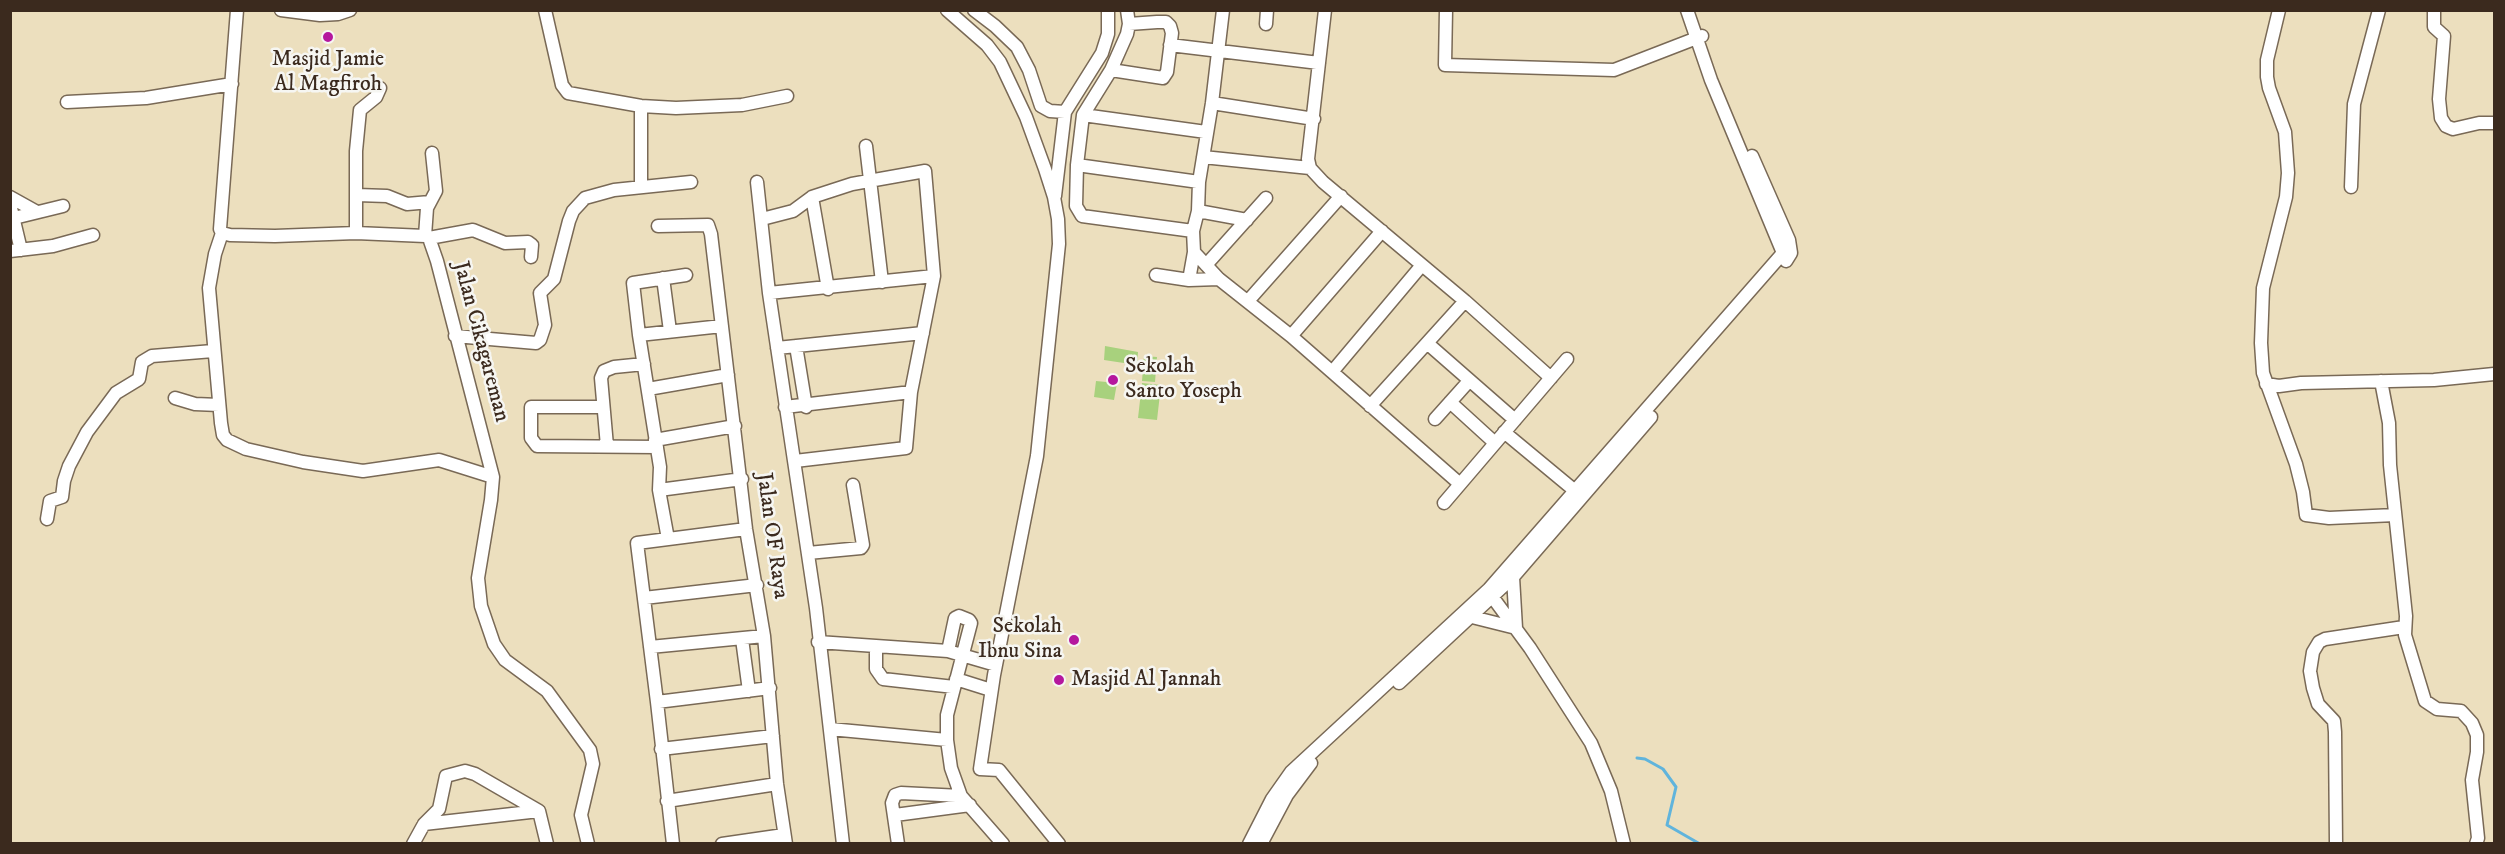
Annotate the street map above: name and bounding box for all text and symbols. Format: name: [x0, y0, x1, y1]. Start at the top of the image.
marker: Masjid Jamie Al Magfiroh: [321, 30, 335, 44]
place label: Masjid Jamie Al Magfiroh: [272, 47, 384, 98]
street label: Jalan Cikagareman: [446, 259, 514, 425]
place label: Sekolah Santo Yoseph: [1125, 354, 1242, 406]
marker: Sekolah Santo Yoseph: [1106, 373, 1120, 387]
street label: Jalan OF Raya: [749, 471, 793, 601]
place label: Sekolah Ibnu Sina: [978, 614, 1062, 666]
marker: Sekolah Ibnu Sina: [1067, 633, 1081, 647]
place label: Masjid Al Jannah: [1071, 667, 1221, 693]
marker: Masjid Al Jannah: [1052, 673, 1066, 687]

